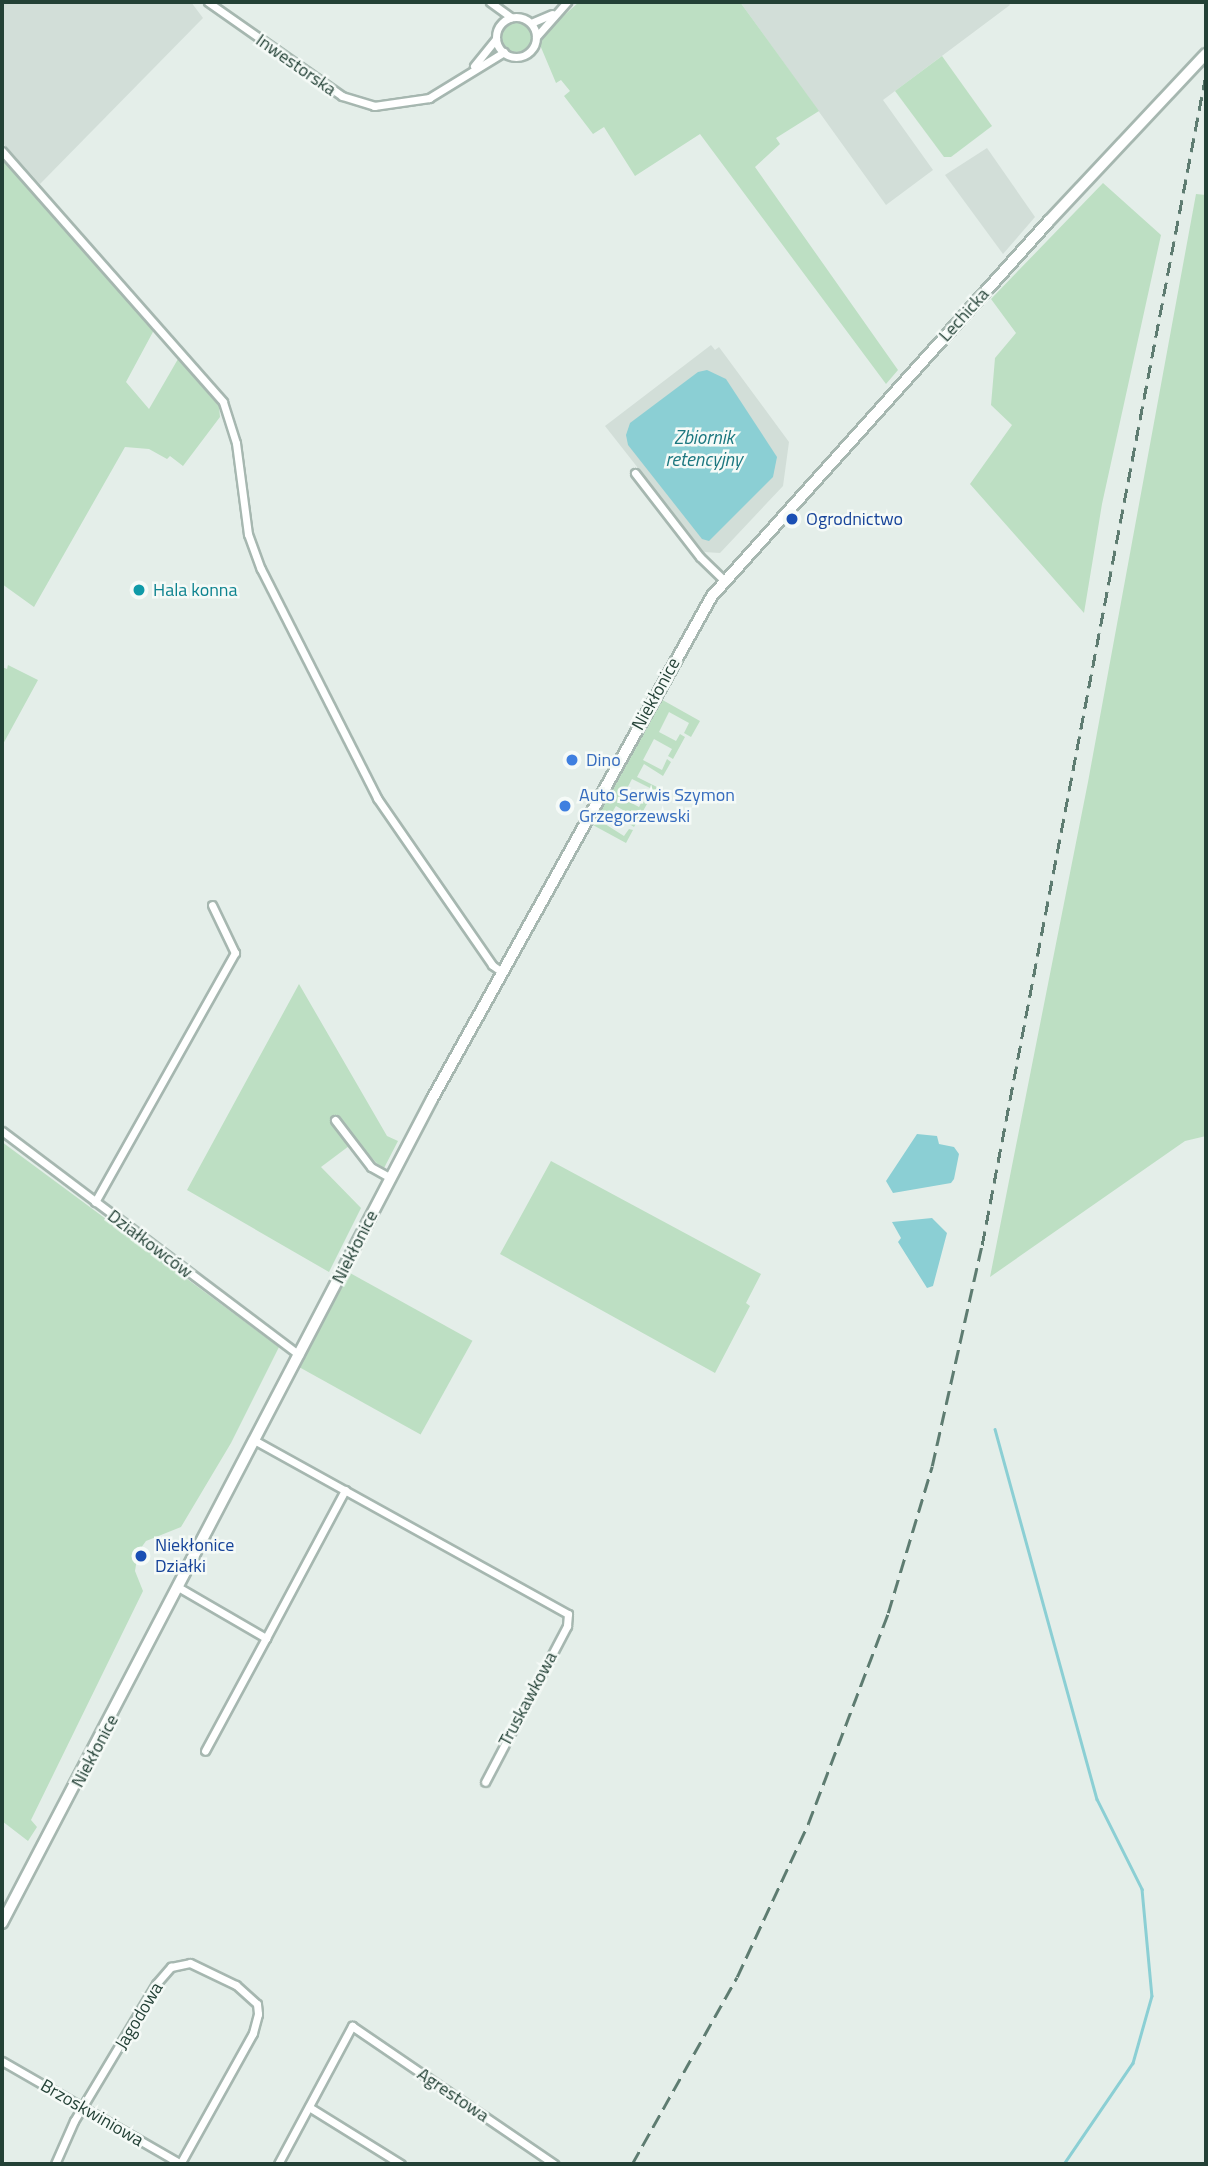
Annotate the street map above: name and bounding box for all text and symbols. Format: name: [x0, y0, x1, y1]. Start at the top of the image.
street label: Inwestorska: [252, 29, 340, 101]
street label: Lechicka: [934, 284, 994, 346]
water label: Zbiornik retencyjny: [666, 426, 742, 470]
place label: Ogrodnictwo: [806, 508, 903, 530]
marker: Ogrodnictwo: [784, 511, 800, 527]
place label: Hala konna: [153, 579, 238, 601]
marker: Hala konna: [131, 582, 147, 598]
street label: Niekłonice: [627, 654, 685, 734]
place label: Dino: [586, 749, 621, 771]
marker: Dino: [564, 752, 580, 768]
place label: Auto Serwis Szymon Grzegorzewski: [579, 785, 735, 828]
marker: Auto Serwis Szymon Grzegorzewski: [557, 798, 573, 814]
street label: Działkowców: [103, 1205, 197, 1283]
street label: Niekłonice: [327, 1207, 383, 1287]
place label: Niekłonice Działki: [155, 1535, 234, 1578]
marker: Niekłonice Działki: [133, 1548, 149, 1564]
street label: Truskawkowa: [494, 1648, 562, 1750]
street label: Niekłonice: [67, 1711, 123, 1791]
street label: Jagodowa: [111, 1978, 167, 2054]
street label: Agrestowa: [413, 2063, 493, 2127]
street label: Brzoskwiniowa: [37, 2075, 147, 2151]

